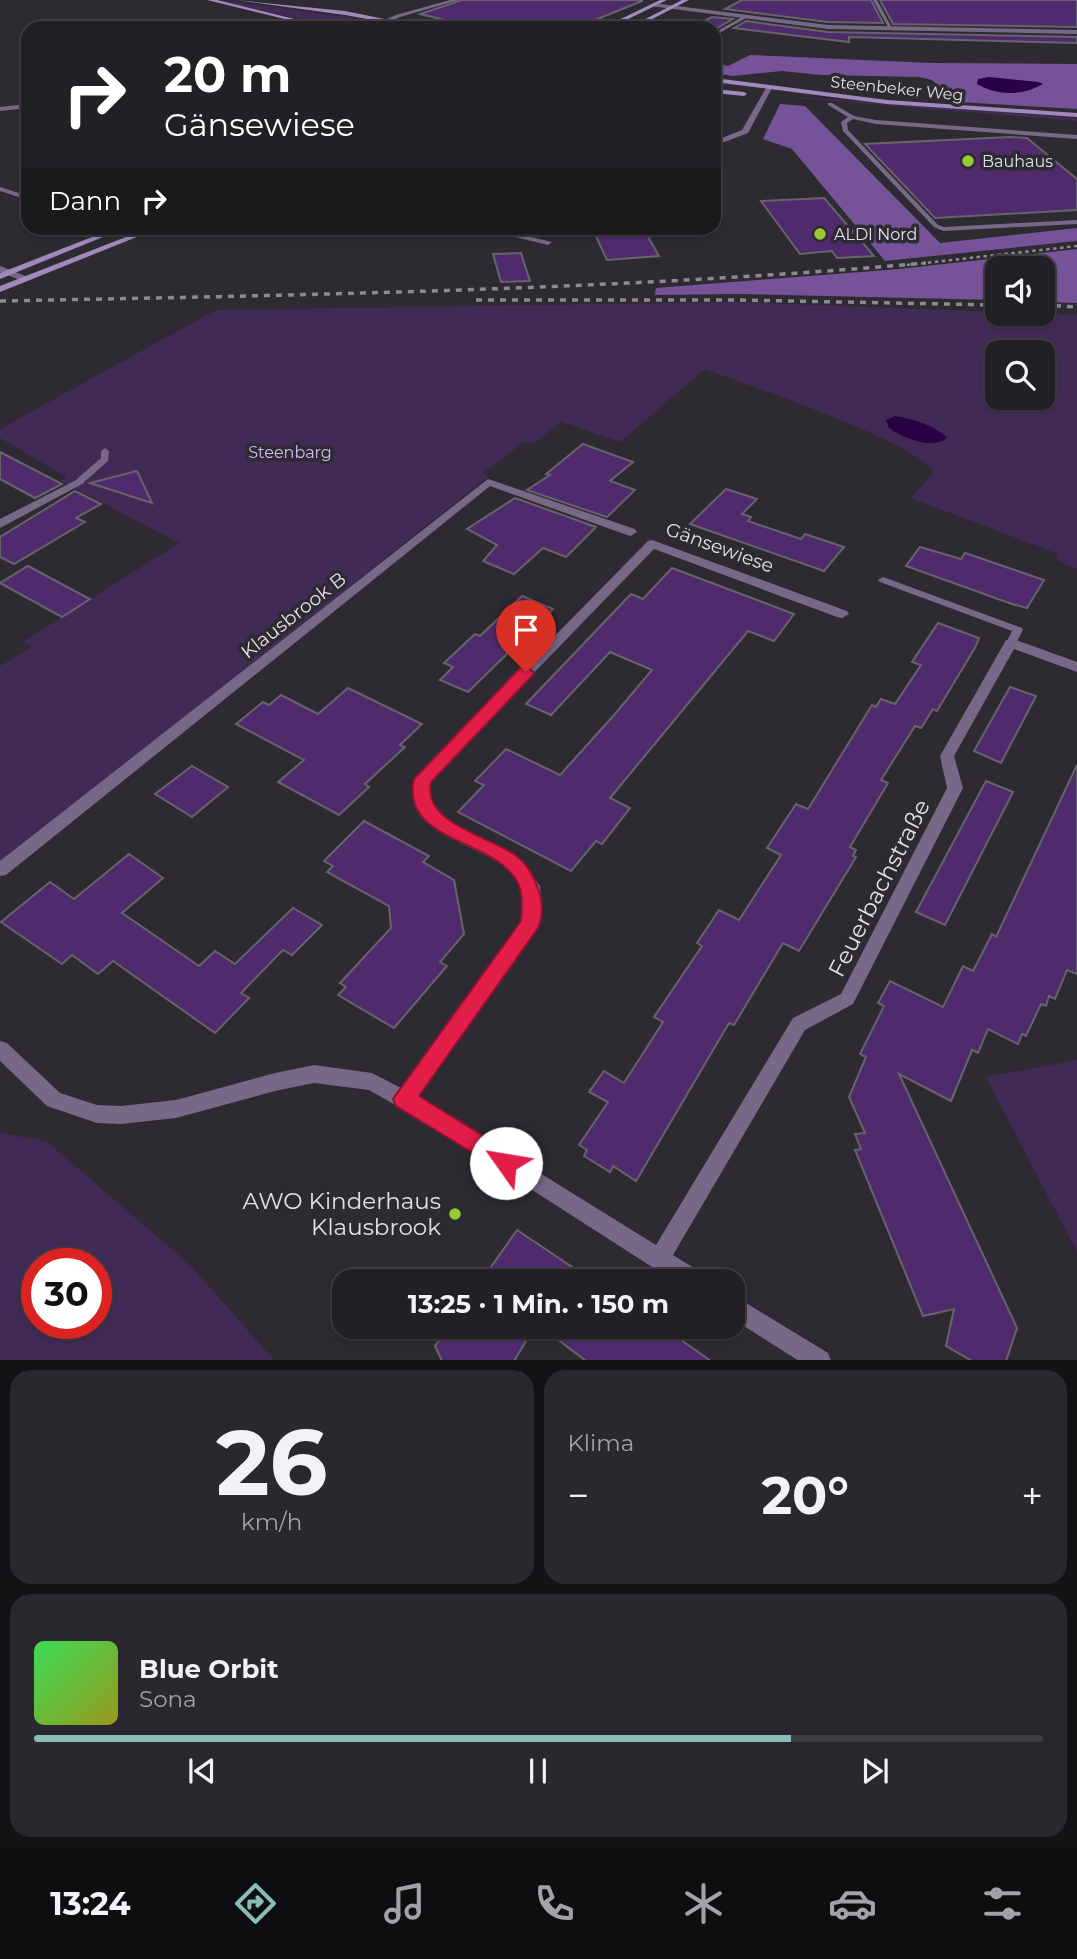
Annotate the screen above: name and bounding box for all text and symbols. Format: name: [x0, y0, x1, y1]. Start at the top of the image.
text: 20 m: [164, 45, 291, 104]
icon: right: [49, 49, 140, 140]
street label: Steenbeker Weg: [829, 72, 964, 105]
text: Gänsewiese: [164, 105, 355, 144]
place label: Bauhaus: [982, 152, 1053, 171]
marker: Bauhaus: [960, 153, 976, 169]
icon: right: [135, 182, 173, 220]
text: Dann: [49, 185, 121, 217]
place label: ALDI Nord: [834, 225, 917, 244]
marker: ALDI Nord: [812, 226, 828, 242]
map controls: [985, 256, 1055, 410]
button: sound: [985, 256, 1055, 326]
button: search: [985, 340, 1055, 410]
park label: Steenbarg: [248, 443, 332, 462]
street label: Gänsewiese: [663, 517, 777, 578]
street label: Klausbrook B: [236, 567, 350, 663]
pin: [496, 600, 556, 672]
icon: arrive: [507, 611, 545, 649]
street label: Feuerbachstraße: [822, 795, 936, 981]
position arrow: [469, 1126, 543, 1200]
place label: AWO Kinderhaus Klausbrook: [243, 1187, 441, 1241]
marker: AWO Kinderhaus Klausbrook: [447, 1206, 463, 1222]
speed limit sign: 30: [21, 1248, 112, 1339]
text: 13:25 · 1 Min. · 150 m: [408, 1288, 669, 1320]
text: 26: [216, 1407, 328, 1518]
text: Klima: [568, 1429, 634, 1457]
text: 20°: [761, 1464, 849, 1527]
text: −: [568, 1472, 589, 1519]
text: +: [1021, 1472, 1043, 1519]
text: km/h: [241, 1508, 302, 1536]
text: Blue Orbit: [139, 1653, 278, 1685]
text: Sona: [139, 1685, 197, 1713]
icon: previous: [183, 1752, 221, 1790]
icon: pause: [519, 1752, 557, 1790]
icon: next: [856, 1752, 894, 1790]
icon: directions: [231, 1879, 280, 1928]
icon: music: [380, 1879, 429, 1928]
icon: phone: [530, 1879, 579, 1928]
icon: climate: [679, 1879, 728, 1928]
icon: car: [828, 1879, 877, 1928]
icon: filters: [978, 1879, 1027, 1928]
text: 13:24: [50, 1884, 131, 1923]

